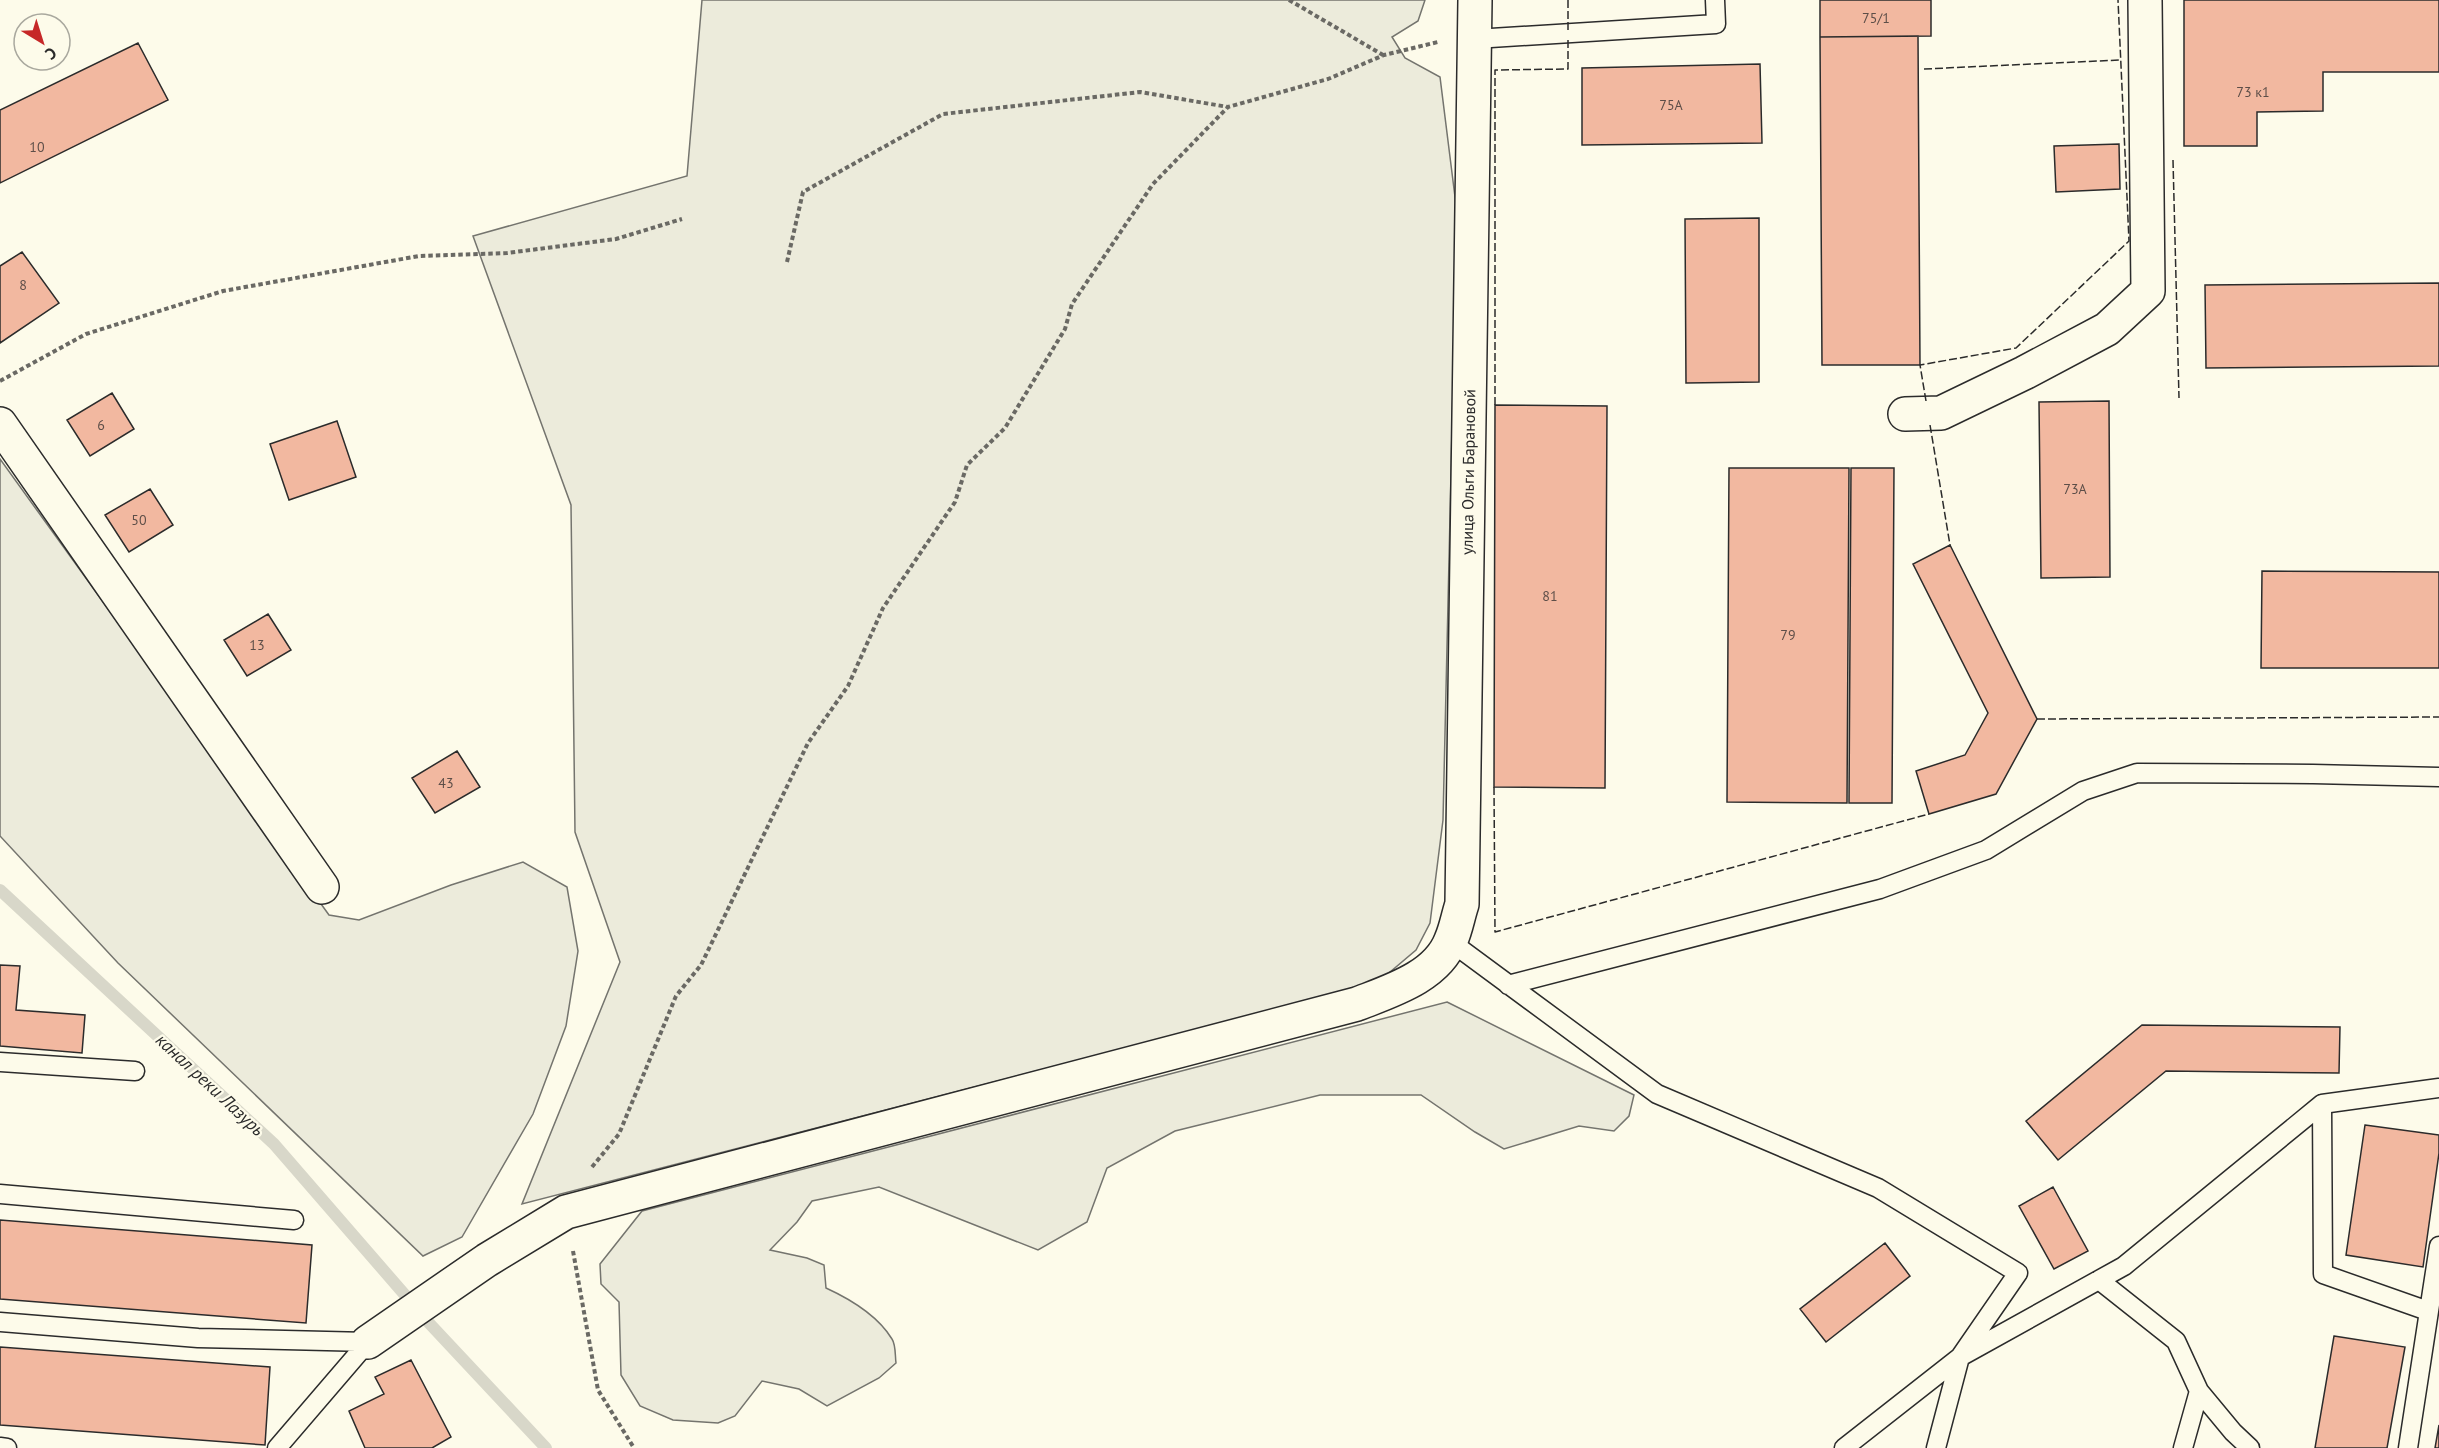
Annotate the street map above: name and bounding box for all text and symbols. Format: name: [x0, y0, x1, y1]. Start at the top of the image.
house number: 75/1: [1862, 9, 1890, 27]
north arrow: [12, 12, 72, 72]
text: С: [42, 43, 61, 64]
house number: 73 к1: [2236, 83, 2270, 101]
house number: 75А: [1659, 96, 1684, 114]
house number: 10: [29, 138, 45, 156]
house number: 8: [19, 276, 27, 294]
street label: улица Ольги Барановой: [1457, 389, 1479, 555]
house number: 6: [97, 416, 105, 434]
house number: 73А: [2063, 480, 2088, 498]
house number: 50: [131, 511, 147, 529]
house number: 81: [1542, 587, 1558, 605]
house number: 79: [1780, 626, 1796, 644]
house number: 13: [249, 636, 265, 654]
house number: 43: [438, 774, 454, 792]
water label: канал реки Лазурь: [151, 1028, 269, 1141]

